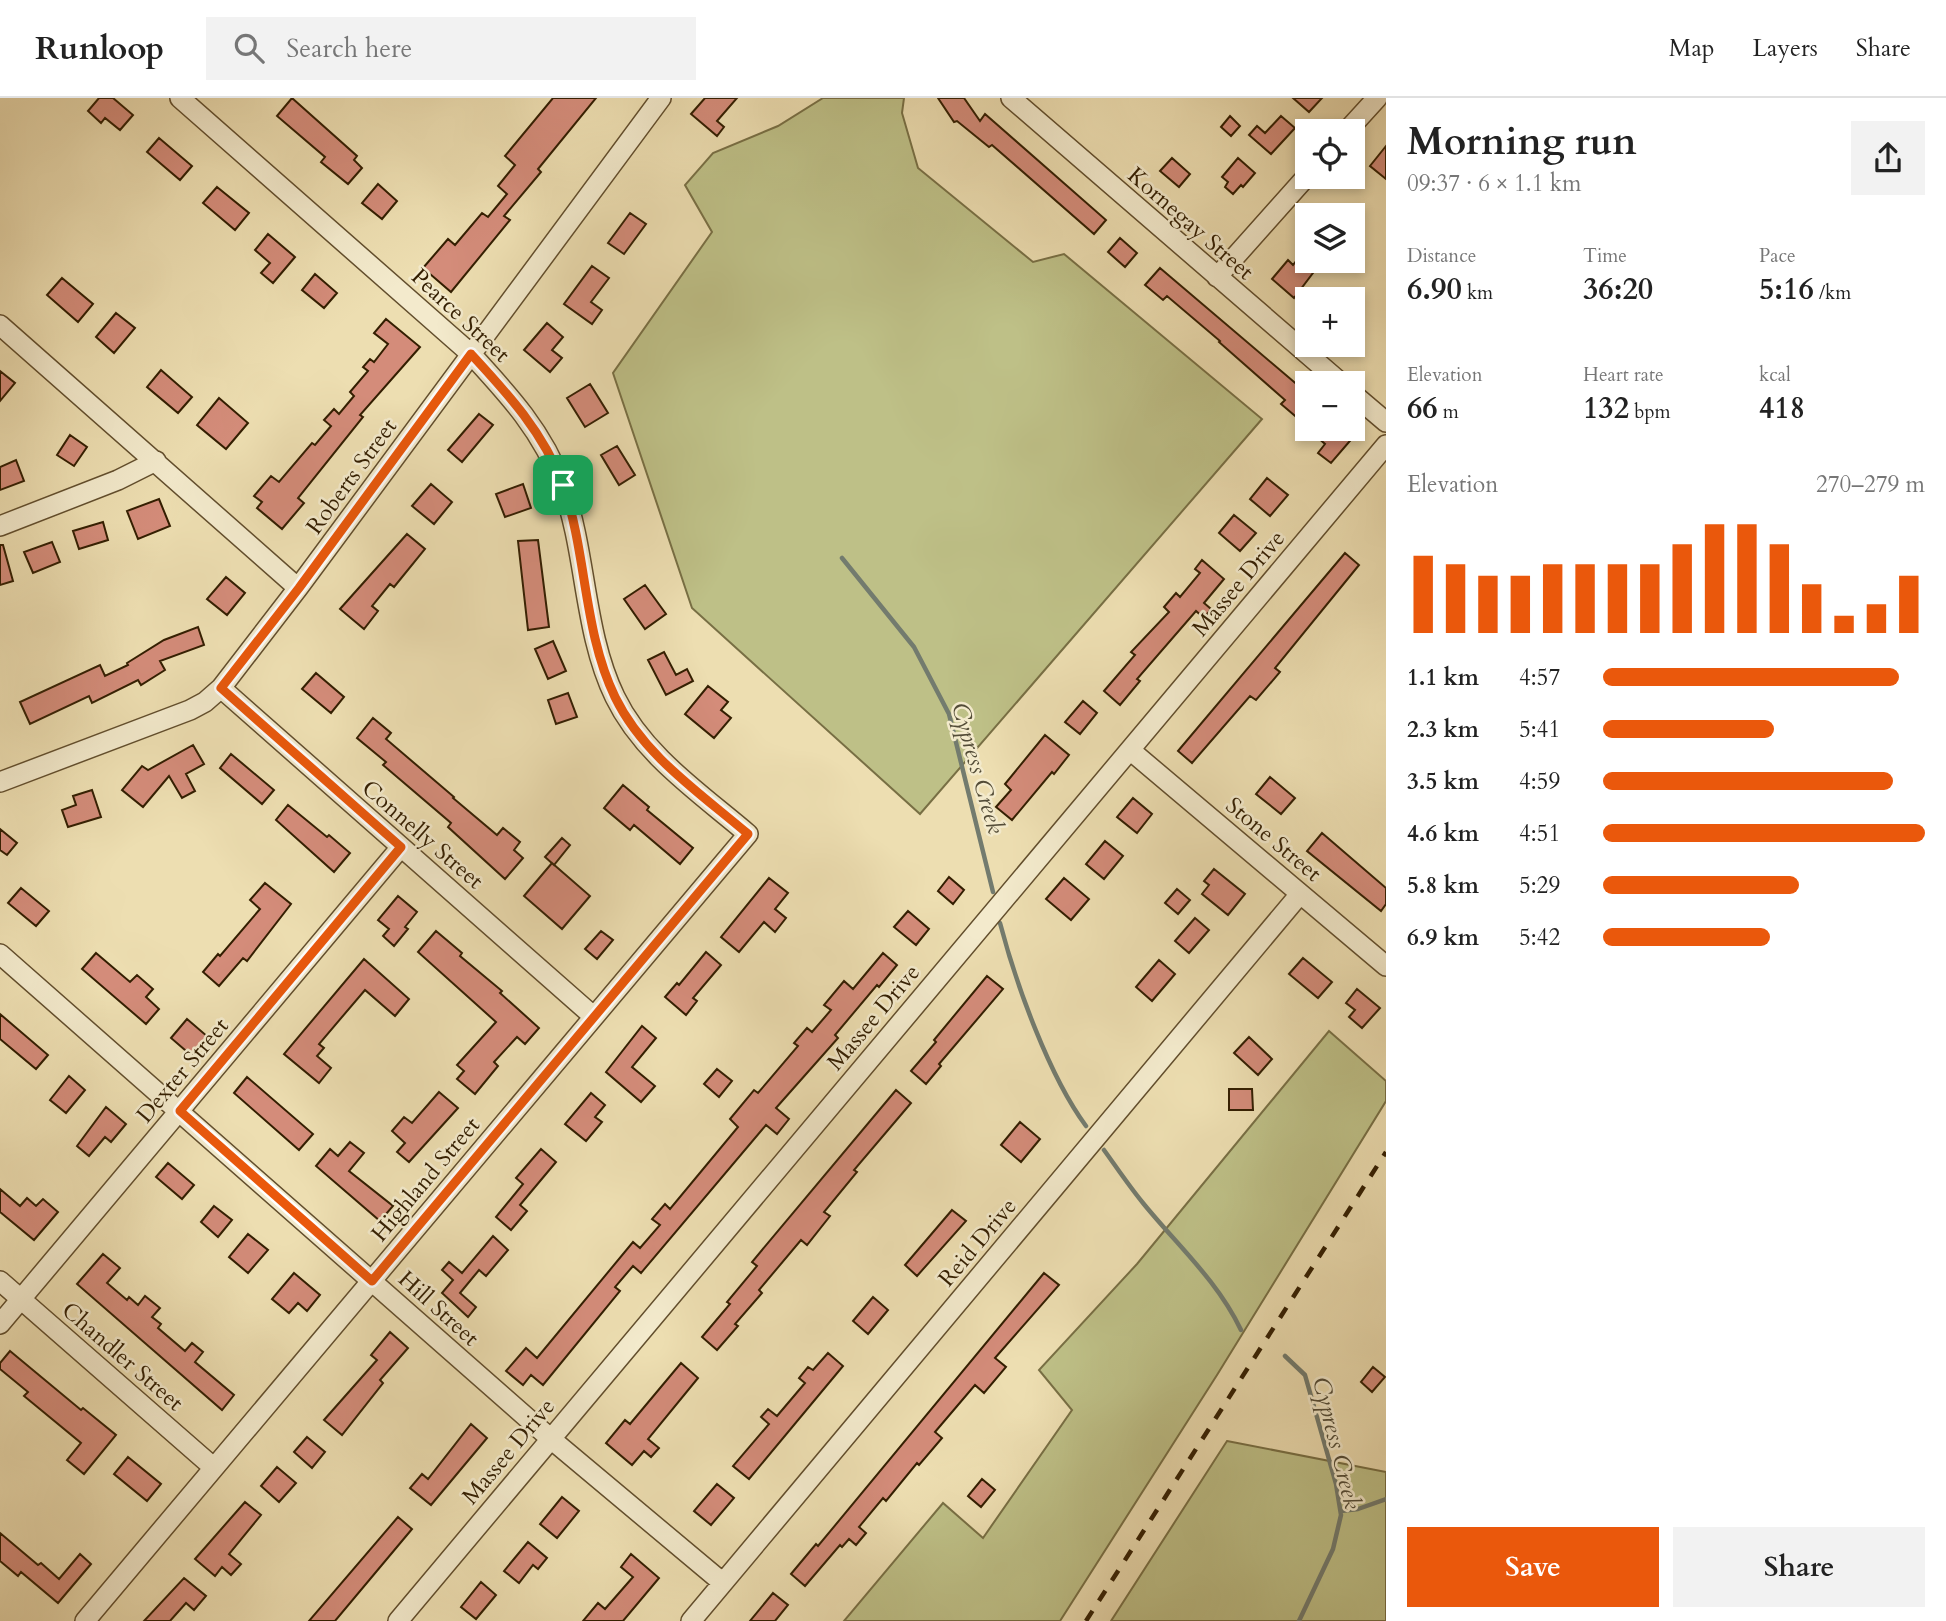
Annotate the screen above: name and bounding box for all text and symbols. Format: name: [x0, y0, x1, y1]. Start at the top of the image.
search box: [206, 17, 696, 80]
text: Runloop: [35, 26, 164, 71]
icon: search: [230, 29, 268, 67]
text: Search here: [286, 31, 412, 66]
text: Map: [1669, 32, 1715, 65]
text: Layers: [1753, 32, 1818, 65]
text: Share: [1856, 32, 1911, 65]
text: Morning run: [1407, 116, 1637, 168]
map controls: [1295, 119, 1365, 441]
button: locate: [1295, 119, 1365, 189]
button: share: [1851, 121, 1925, 195]
street label: Kornegay Street: [1121, 160, 1260, 287]
text: 09:37 · 6 × 1.1 km: [1407, 168, 1581, 199]
button: layers: [1295, 203, 1365, 273]
text: Distance: [1407, 243, 1476, 269]
text: Time: [1583, 243, 1627, 269]
text: Pace: [1759, 243, 1796, 269]
street label: Pearce Street: [404, 261, 517, 369]
text: 6.90: [1407, 269, 1462, 310]
text: 36:20: [1583, 269, 1653, 310]
text: 5:16: [1759, 269, 1814, 310]
text: km: [1462, 280, 1493, 306]
text: /km: [1814, 280, 1851, 306]
button: +: [1295, 287, 1365, 357]
text: Elevation: [1407, 362, 1482, 388]
text: Heart rate: [1583, 362, 1664, 388]
text: kcal: [1759, 362, 1791, 388]
button: −: [1295, 371, 1365, 441]
text: 66: [1407, 388, 1438, 429]
text: 132: [1583, 388, 1629, 429]
text: 418: [1759, 388, 1805, 429]
text: m: [1438, 399, 1459, 425]
text: bpm: [1629, 399, 1671, 425]
street label: Roberts Street: [299, 412, 404, 540]
pin: [533, 455, 593, 515]
icon: arrive: [544, 466, 582, 504]
text: Elevation: [1407, 469, 1498, 500]
text: 270–279 m: [1816, 469, 1925, 500]
street label: Massee Drive: [1185, 524, 1292, 643]
text: 1.1 km: [1407, 662, 1479, 693]
text: 4:57: [1519, 662, 1560, 693]
water label: Cypress Creek: [943, 699, 1012, 838]
text: 2.3 km: [1407, 714, 1479, 745]
text: 5:41: [1519, 714, 1560, 745]
text: 3.5 km: [1407, 766, 1479, 797]
text: 4:59: [1519, 766, 1560, 797]
street label: Connelly Street: [355, 773, 490, 896]
street label: Stone Street: [1219, 790, 1328, 889]
text: 4.6 km: [1407, 818, 1479, 849]
text: 4:51: [1519, 818, 1560, 849]
text: 5.8 km: [1407, 870, 1479, 901]
text: 5:29: [1519, 870, 1560, 901]
text: 6.9 km: [1407, 922, 1479, 953]
text: 5:42: [1519, 922, 1560, 953]
street label: Massee Drive: [820, 958, 927, 1077]
street label: Dexter Street: [129, 1011, 235, 1129]
street label: Highland Street: [364, 1110, 487, 1248]
street label: Reid Drive: [931, 1191, 1024, 1293]
street label: Hill Street: [392, 1264, 486, 1353]
street label: Chandler Street: [55, 1295, 190, 1418]
water label: Cypress Creek: [1304, 1373, 1369, 1513]
street label: Massee Drive: [455, 1392, 562, 1511]
button: Save: [1407, 1527, 1659, 1607]
button: Share: [1673, 1527, 1925, 1607]

